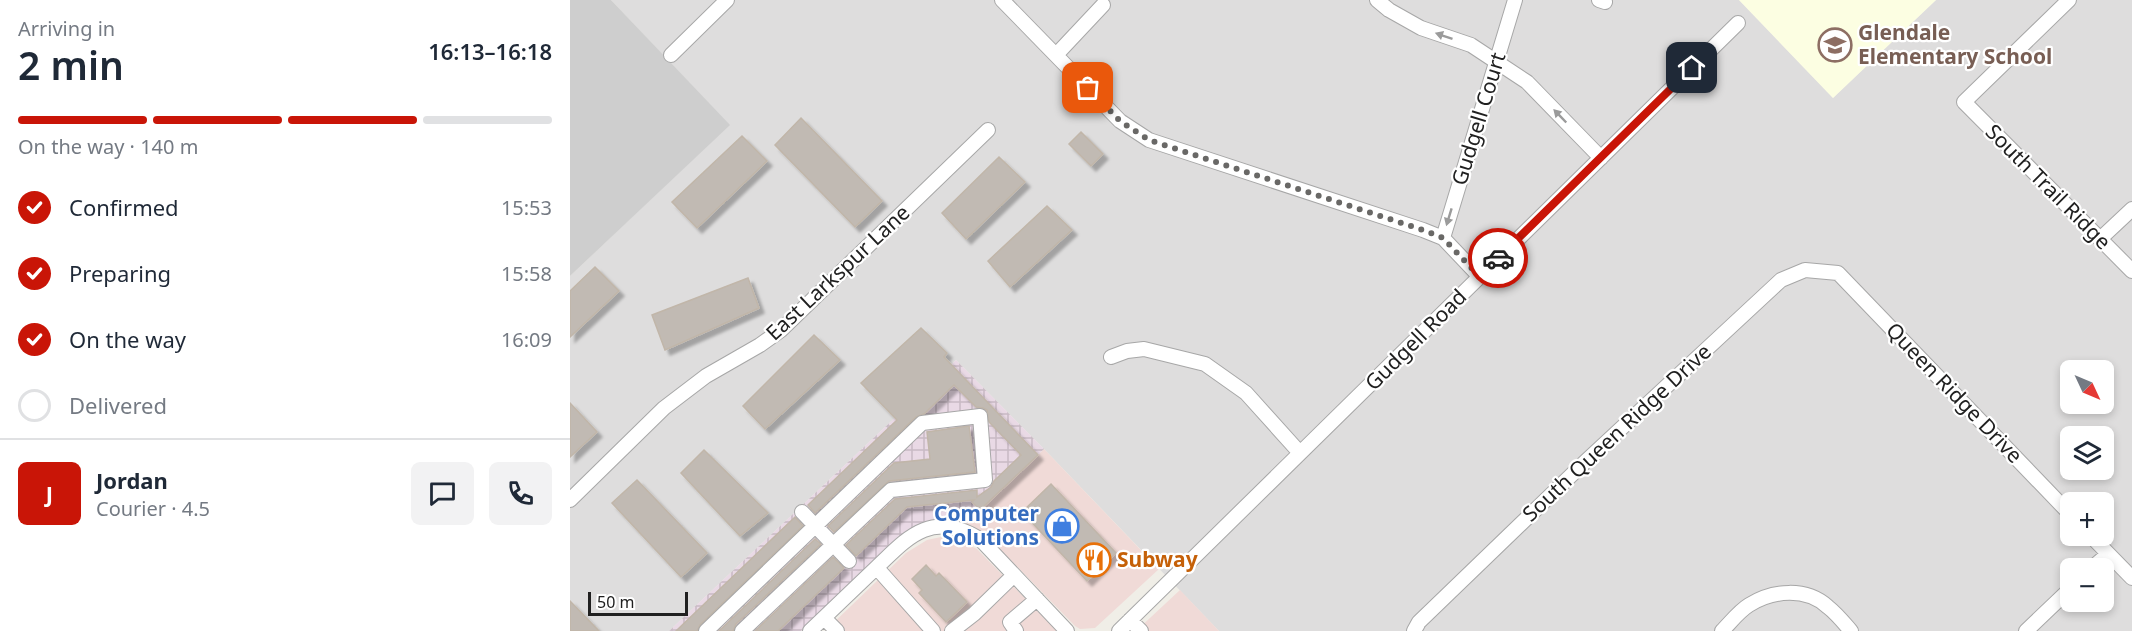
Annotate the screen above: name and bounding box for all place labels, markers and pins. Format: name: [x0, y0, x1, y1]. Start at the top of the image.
place label: Glendale Elementary School: [1858, 18, 2052, 70]
school or university icon: Glendale Elementary School: [1817, 27, 1853, 63]
pin: [1666, 42, 1717, 93]
pin: [1062, 62, 1113, 113]
place label: Computer Solutions: [934, 499, 1040, 551]
shop icon: Computer Solutions: [1044, 508, 1080, 544]
restaurant icon: Subway: [1076, 542, 1112, 578]
place label: Subway: [1117, 545, 1198, 573]

